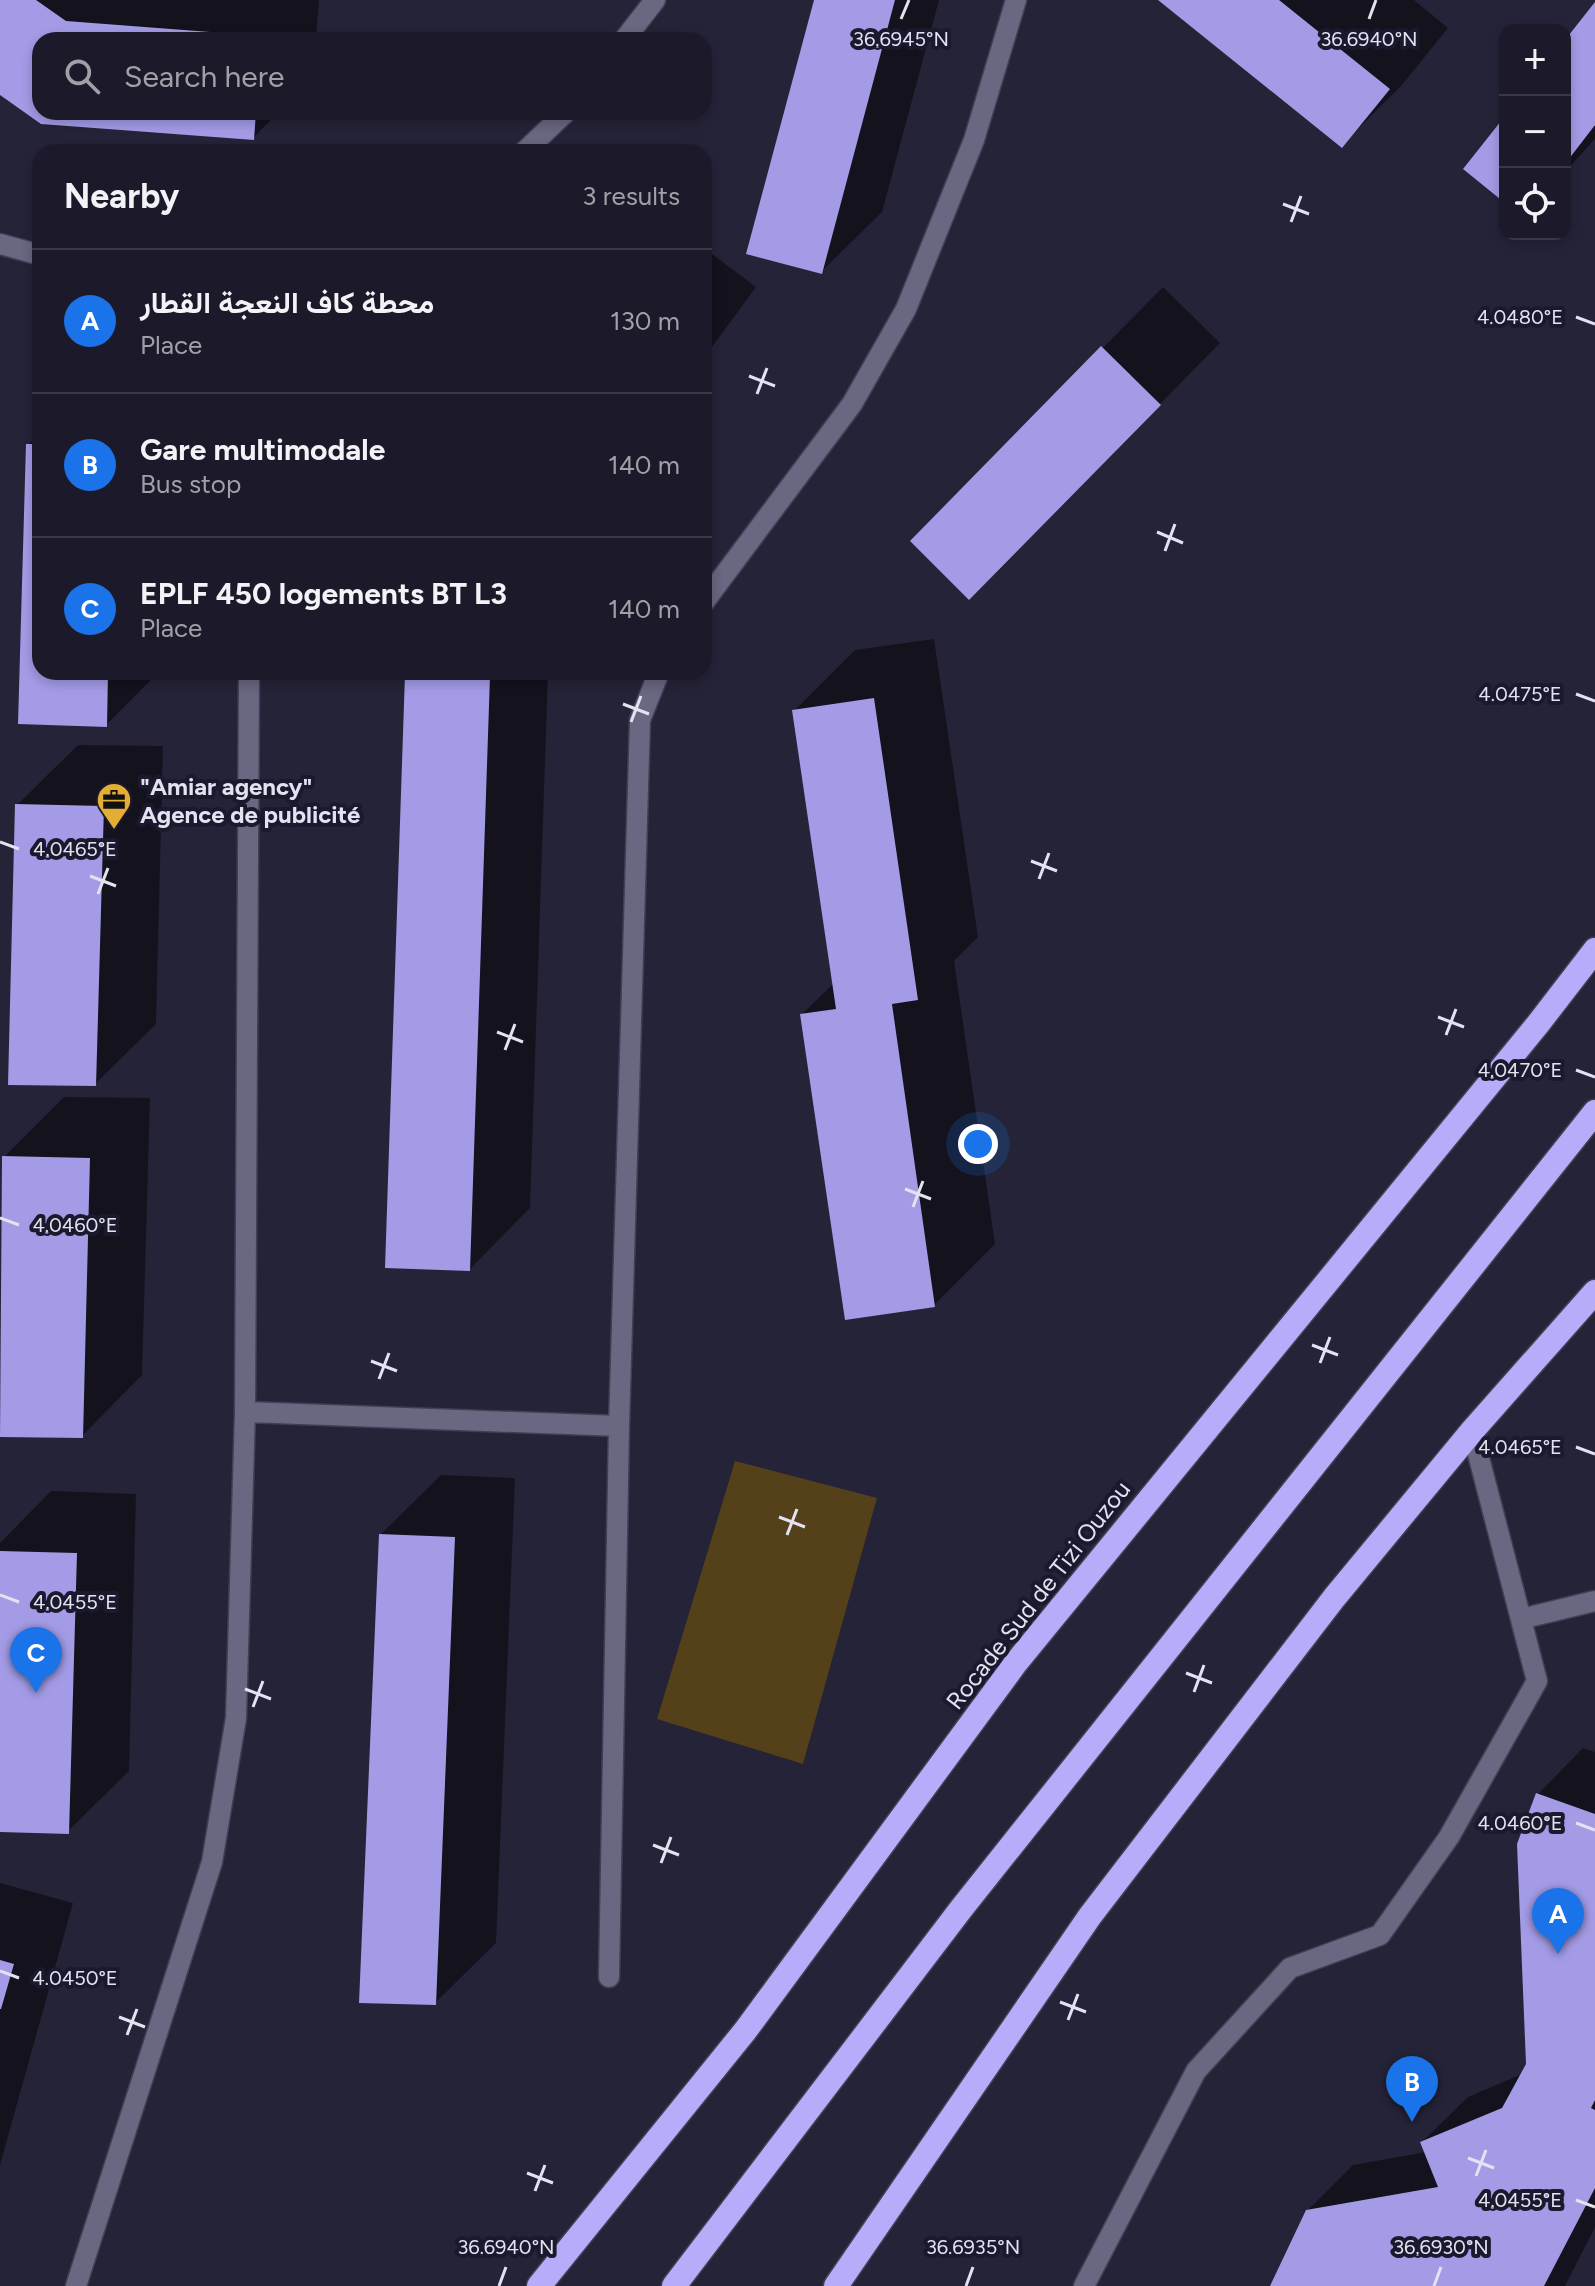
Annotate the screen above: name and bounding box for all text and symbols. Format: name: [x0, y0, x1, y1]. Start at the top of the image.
map controls: [1499, 24, 1571, 240]
button: +: [1499, 24, 1571, 96]
text: 36.6945°N: [853, 27, 949, 51]
text: 36.6940°N: [1320, 27, 1418, 51]
search box: [32, 32, 712, 120]
icon: search: [60, 54, 104, 98]
text: Search here: [124, 58, 284, 95]
button: −: [1499, 96, 1571, 168]
button: locate: [1499, 168, 1571, 240]
text: Nearby: [64, 176, 179, 217]
text: 3 results: [582, 180, 680, 212]
text: محطة كاف النعجة القطار: [140, 284, 434, 321]
text: A: [81, 305, 99, 337]
text: 130 m: [610, 305, 680, 337]
text: 4.0480°E: [1477, 305, 1563, 329]
text: Place: [140, 329, 202, 361]
text: Gare multimodale: [140, 431, 385, 468]
text: B: [82, 449, 98, 481]
text: 140 m: [608, 449, 680, 481]
text: Bus stop: [140, 468, 241, 500]
text: EPLF 450 logements BT L3: [140, 575, 507, 612]
text: C: [81, 593, 99, 625]
text: 140 m: [608, 593, 680, 625]
text: Place: [140, 612, 202, 644]
text: 4.0475°E: [1478, 682, 1562, 706]
place label: "Amiar agency" Agence de publicité: [140, 772, 360, 829]
office icon: "Amiar agency" Agence de publicité: [95, 781, 133, 831]
text: 4.0465°E: [33, 837, 117, 861]
text: 4.0470°E: [1478, 1058, 1562, 1082]
your location: [958, 1124, 998, 1164]
text: 4.0460°E: [32, 1213, 118, 1237]
text: 4.0465°E: [1478, 1435, 1562, 1459]
street label: Rocade Sud de Tizi Ouzou: [940, 1475, 1136, 1715]
text: 4.0455°E: [33, 1590, 117, 1614]
pin: C: [10, 1627, 62, 1693]
text: 4.0460°E: [1477, 1811, 1563, 1835]
pin: A: [1532, 1888, 1584, 1954]
text: 4.0450°E: [32, 1966, 118, 1990]
pin: B: [1386, 2056, 1438, 2122]
text: 4.0455°E: [1478, 2188, 1562, 2212]
text: 36.6940°N: [457, 2235, 555, 2259]
text: 36.6935°N: [926, 2235, 1020, 2259]
text: 36.6930°N: [1393, 2235, 1489, 2259]

